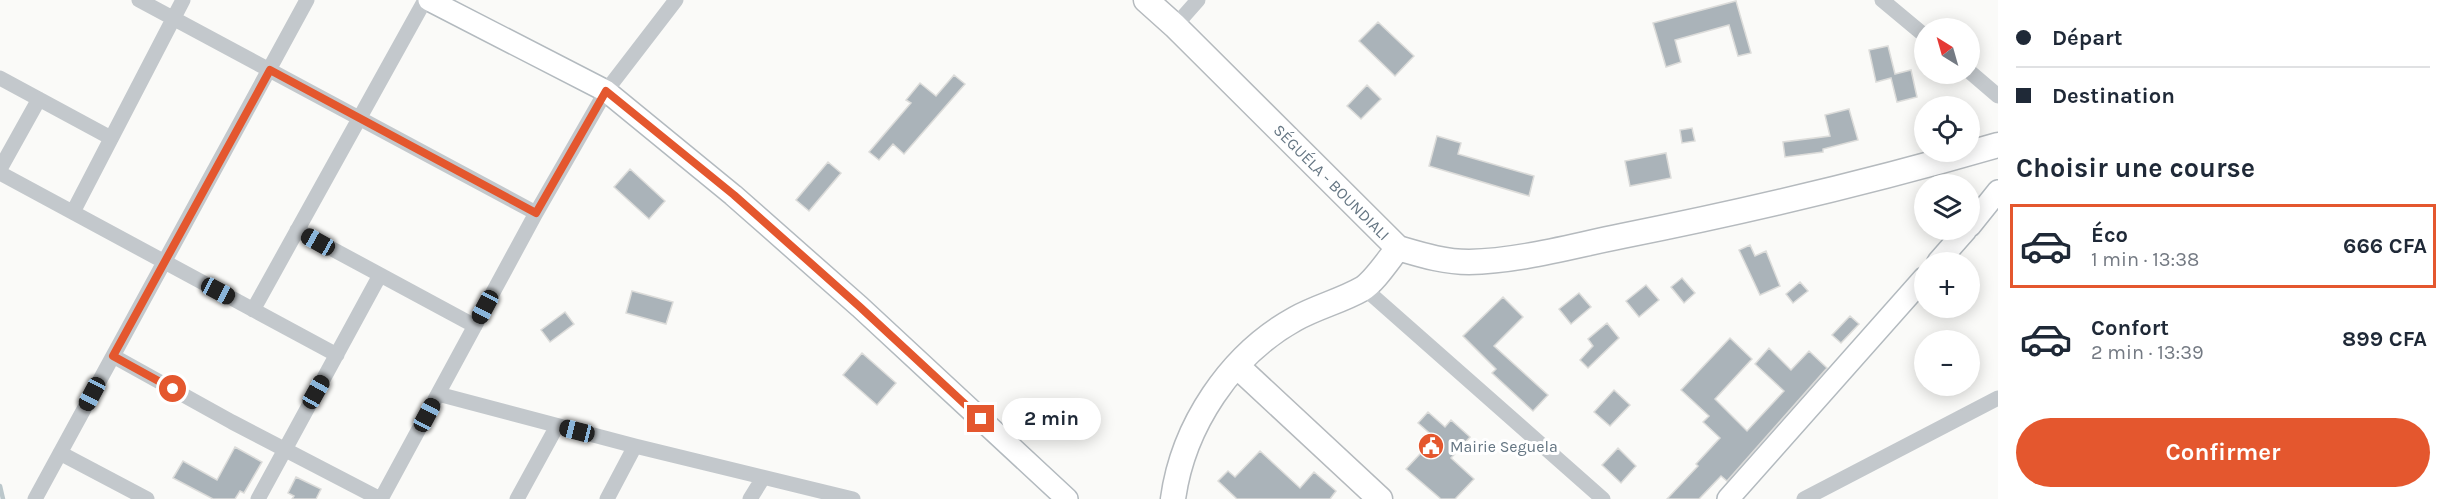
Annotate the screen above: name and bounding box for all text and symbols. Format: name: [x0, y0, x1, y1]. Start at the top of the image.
north arrow: [1914, 18, 1980, 84]
map controls: [1914, 18, 1980, 396]
text: Départ: [2052, 25, 2122, 51]
text: Destination: [2052, 83, 2175, 109]
button: locate: [1914, 96, 1980, 162]
street label: SÉGUÉLA - BOUNDIALI: [1270, 120, 1394, 244]
text: Choisir une course: [2016, 152, 2255, 184]
button: layers: [1914, 174, 1980, 240]
icon: car: [2019, 219, 2073, 273]
text: Éco: [2091, 222, 2128, 248]
car: [298, 225, 338, 259]
text: 666 CFA: [2343, 233, 2427, 259]
text: 1 min · 13:38: [2091, 248, 2199, 271]
button: +: [1914, 252, 1980, 318]
car: [198, 275, 238, 307]
car: [469, 287, 501, 327]
icon: car: [2019, 312, 2073, 366]
text: Confort: [2091, 315, 2169, 341]
text: 899 CFA: [2342, 326, 2427, 352]
button: −: [1914, 330, 1980, 396]
text: 2 min · 13:39: [2091, 341, 2204, 364]
car: [299, 372, 333, 412]
car: [76, 374, 108, 414]
route start: [159, 375, 186, 402]
car: [411, 395, 443, 435]
callout: 2 min: [1002, 398, 1101, 440]
route end: [967, 405, 994, 432]
text: 2 min: [1024, 407, 1079, 430]
car: [557, 418, 597, 444]
button: Confirmer: [2016, 418, 2430, 487]
public building icon: Mairie Seguela: [1416, 431, 1446, 461]
place label: Mairie Seguela: [1450, 437, 1558, 456]

